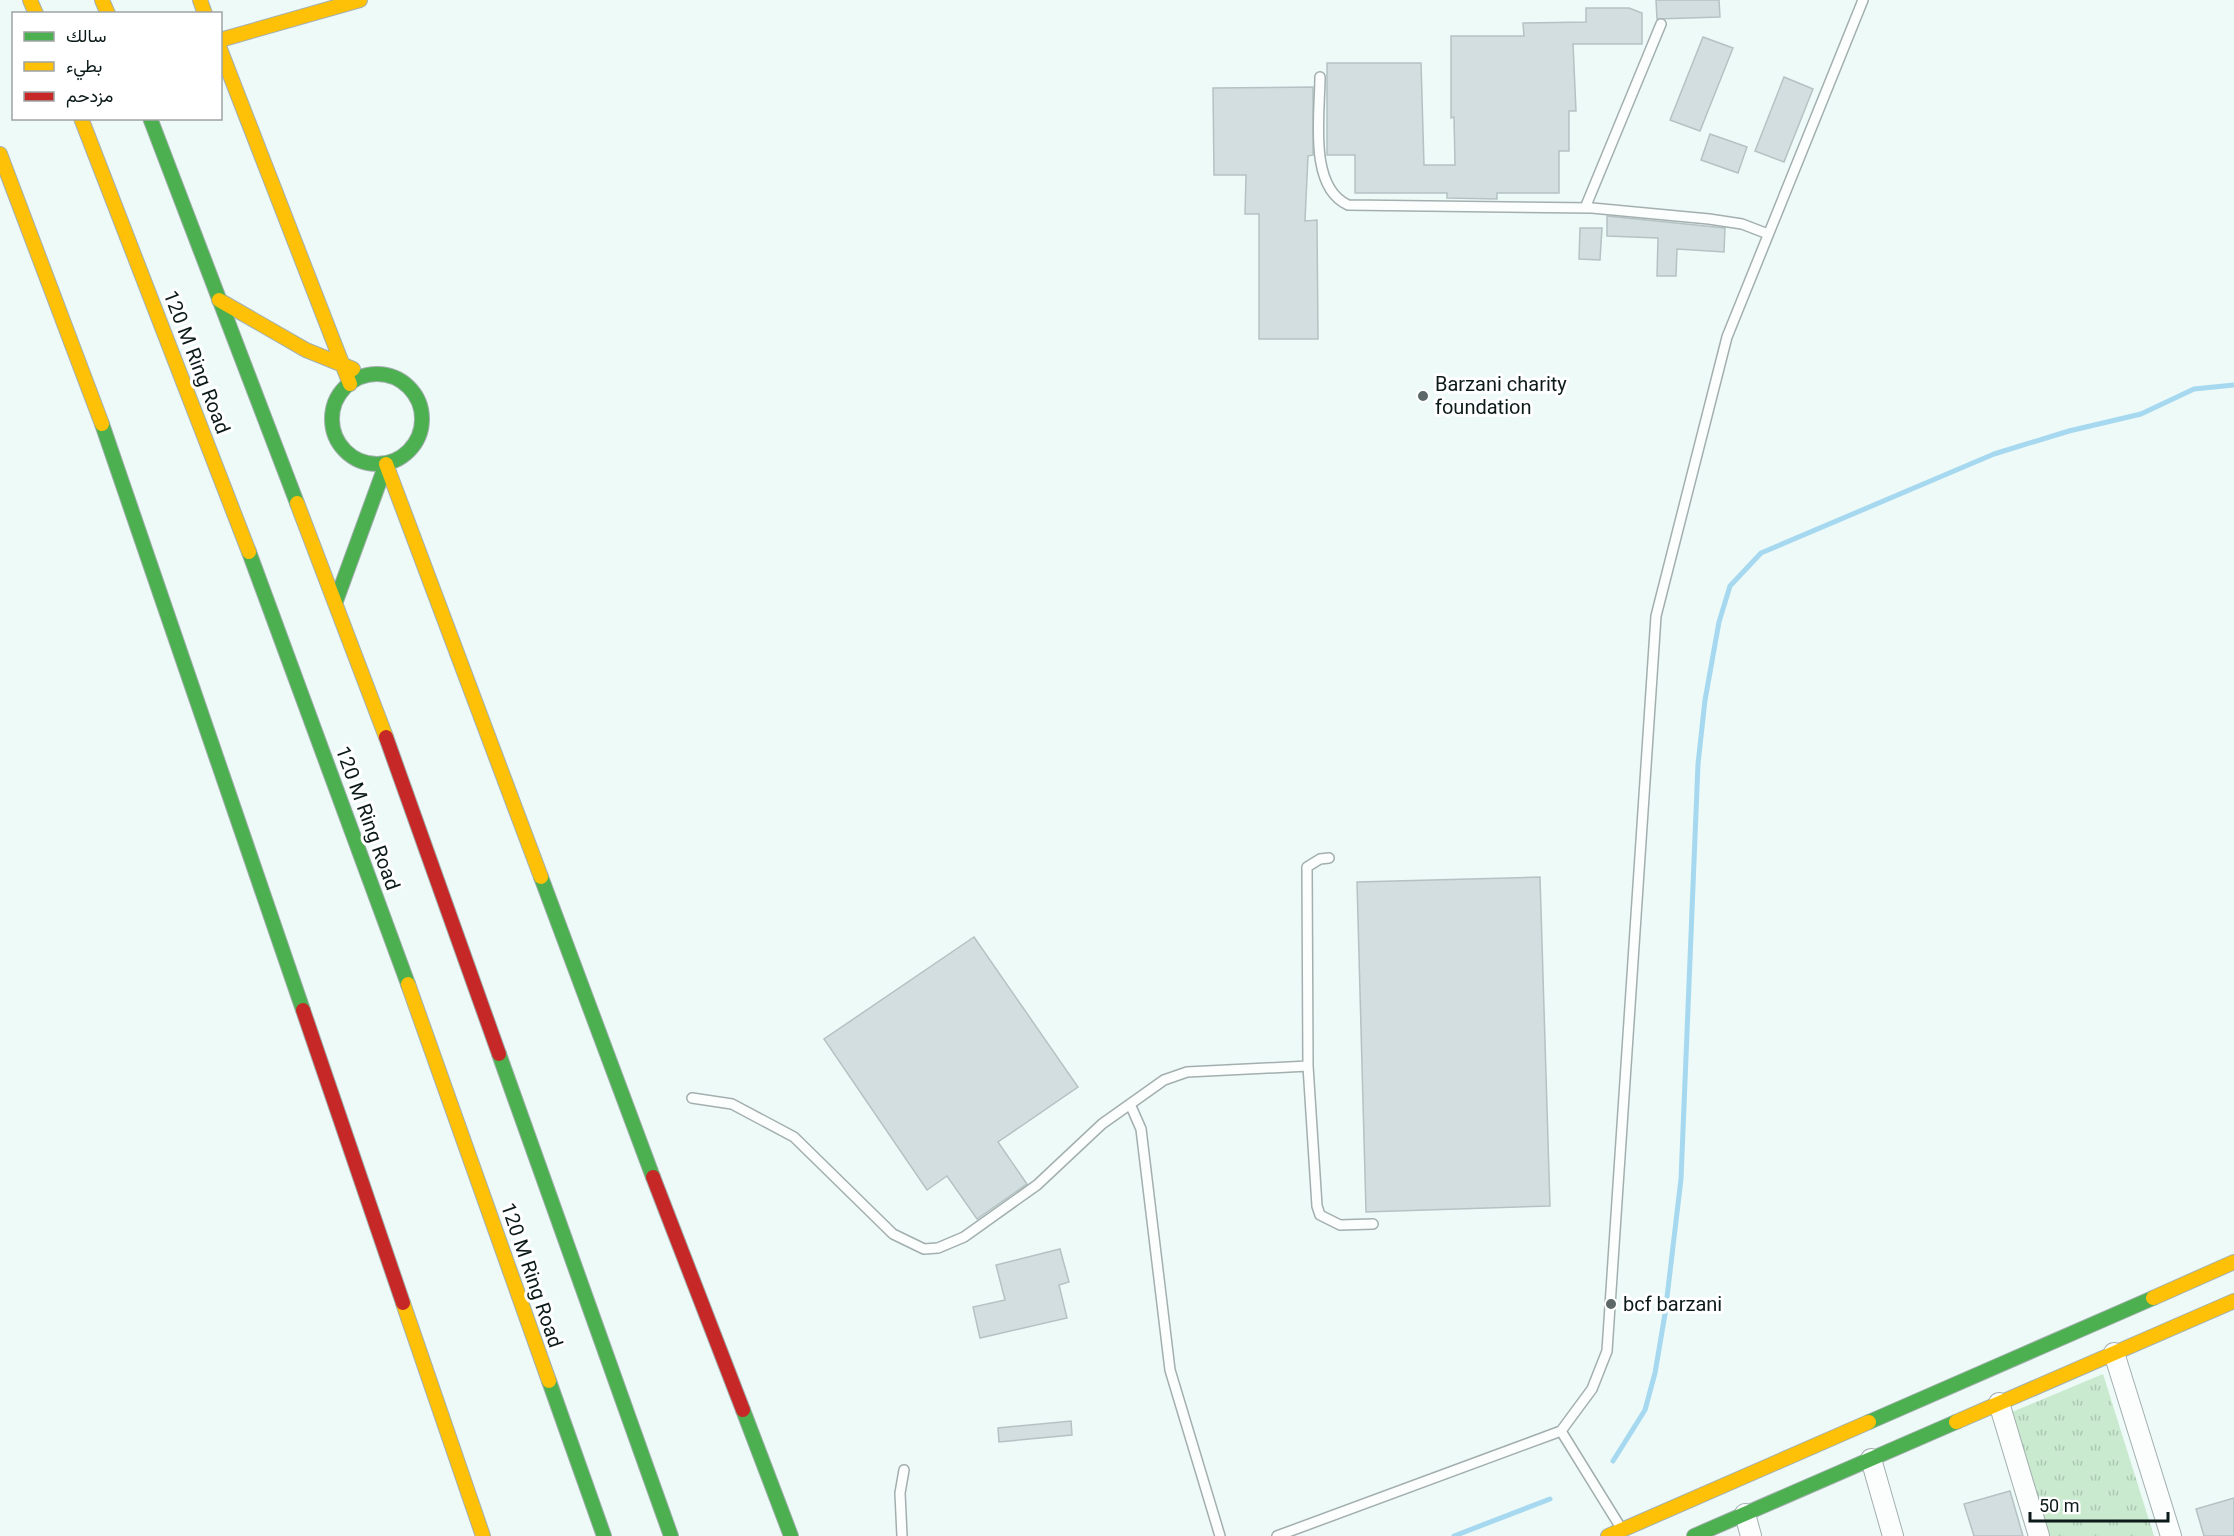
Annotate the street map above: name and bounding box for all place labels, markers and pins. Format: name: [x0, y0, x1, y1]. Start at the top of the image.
place label: Barzani charity foundation: [1435, 372, 1567, 419]
marker: Barzani charity foundation: [1416, 389, 1430, 403]
place label: bcf barzani: [1623, 1292, 1722, 1316]
marker: bcf barzani: [1604, 1297, 1618, 1311]

